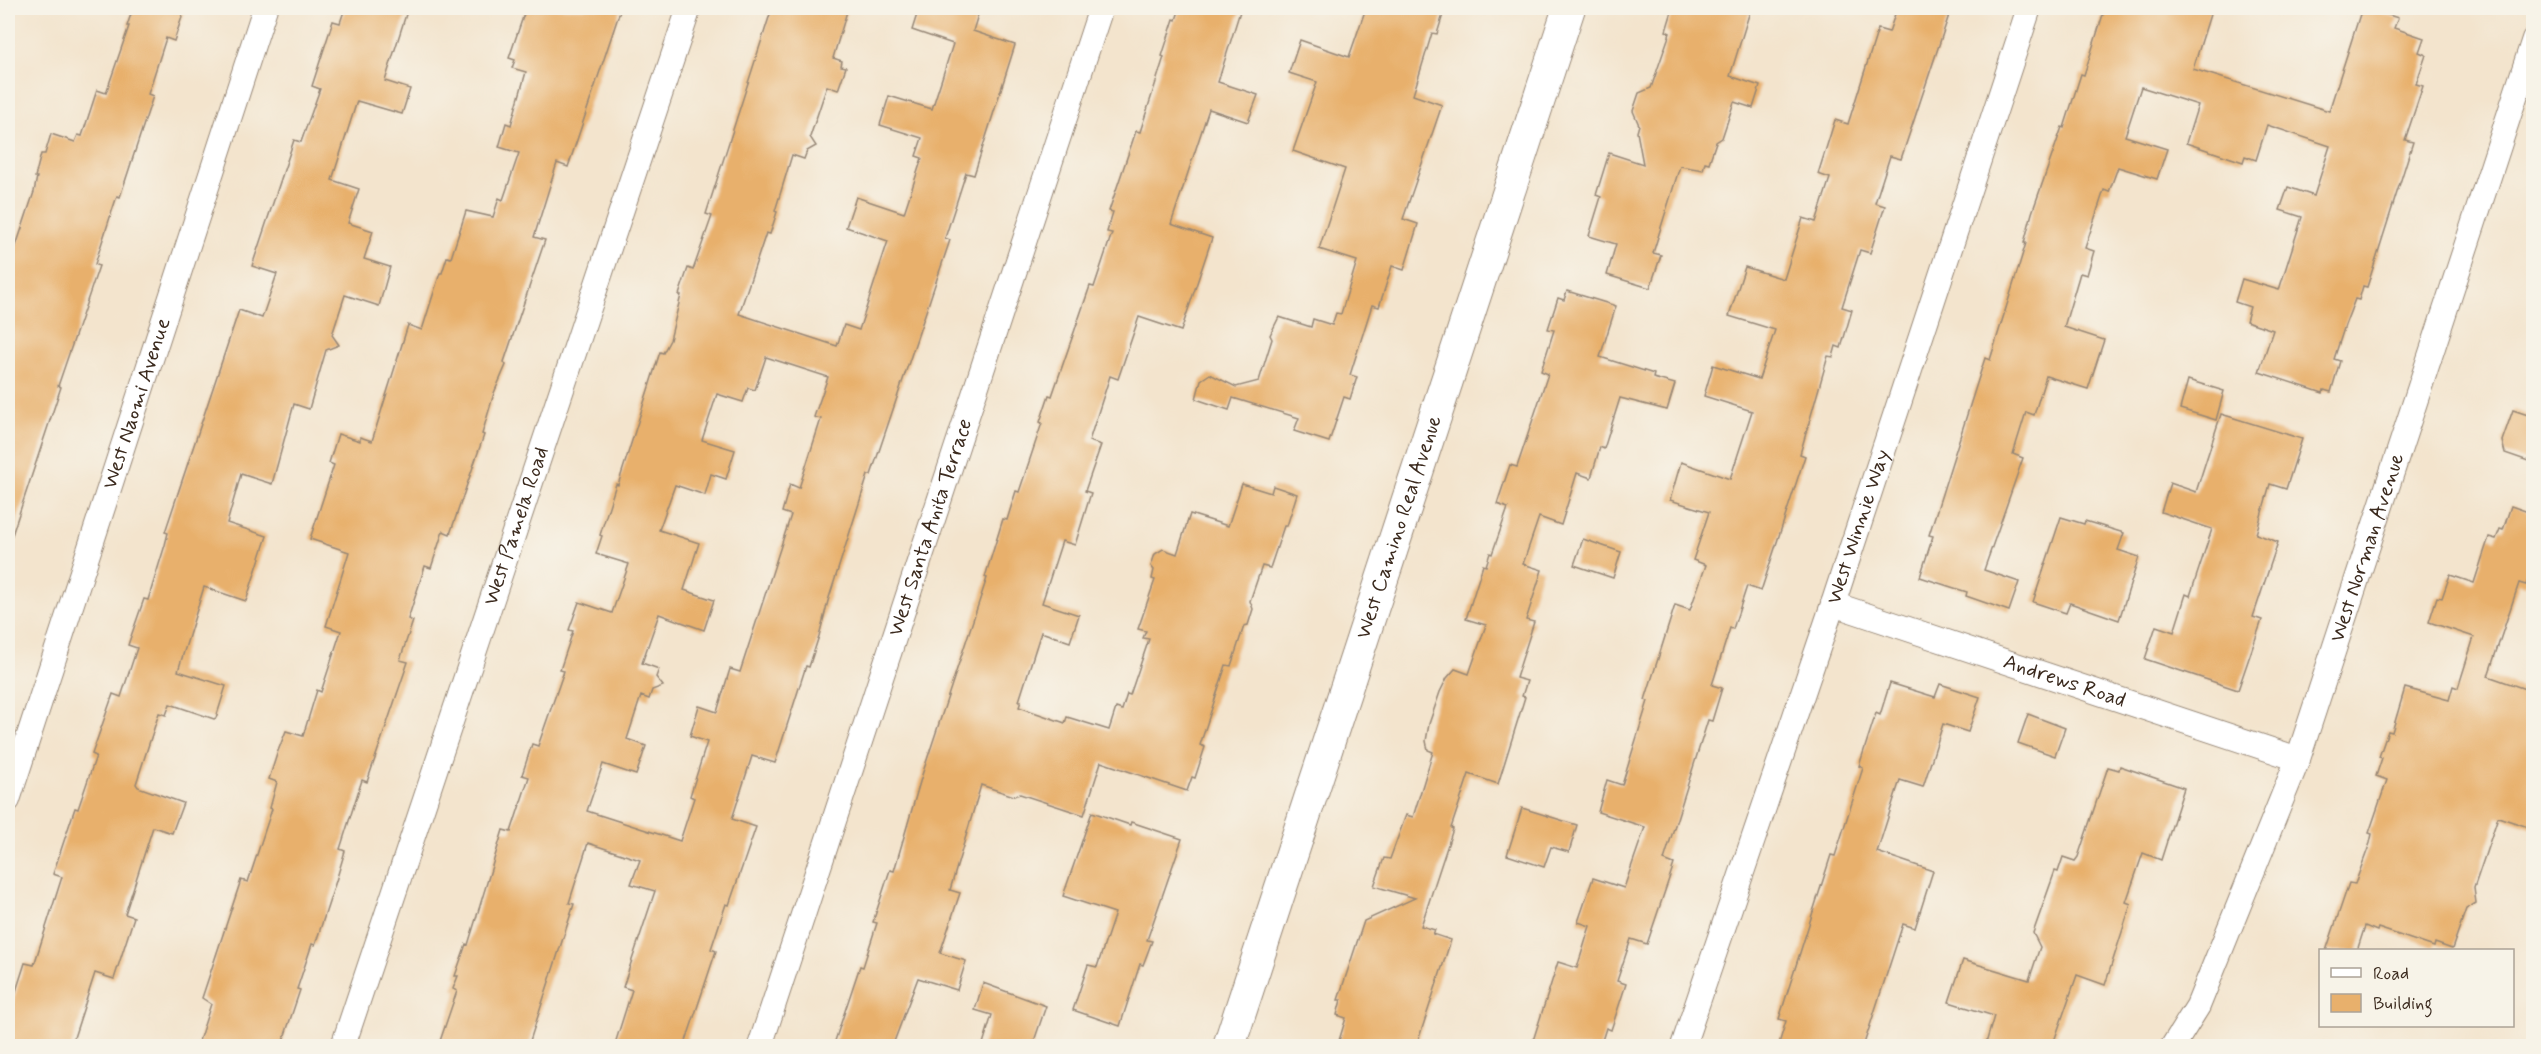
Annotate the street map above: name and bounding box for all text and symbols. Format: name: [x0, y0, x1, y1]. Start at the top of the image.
street label: West Naomi Avenue: [96, 314, 178, 493]
street label: West Camino Real Avenue: [1349, 412, 1449, 642]
street label: West Santa Anita Terrace: [882, 415, 979, 640]
street label: West Pamela Road: [477, 443, 556, 609]
street label: West Winnie Way: [1820, 446, 1897, 608]
street label: West Norman Avenue: [2323, 450, 2411, 646]
street label: Andrews Road: [2000, 648, 2129, 715]
legend: [2319, 949, 2514, 1027]
text: Road: [2373, 962, 2409, 986]
text: Building: [2373, 992, 2433, 1018]

